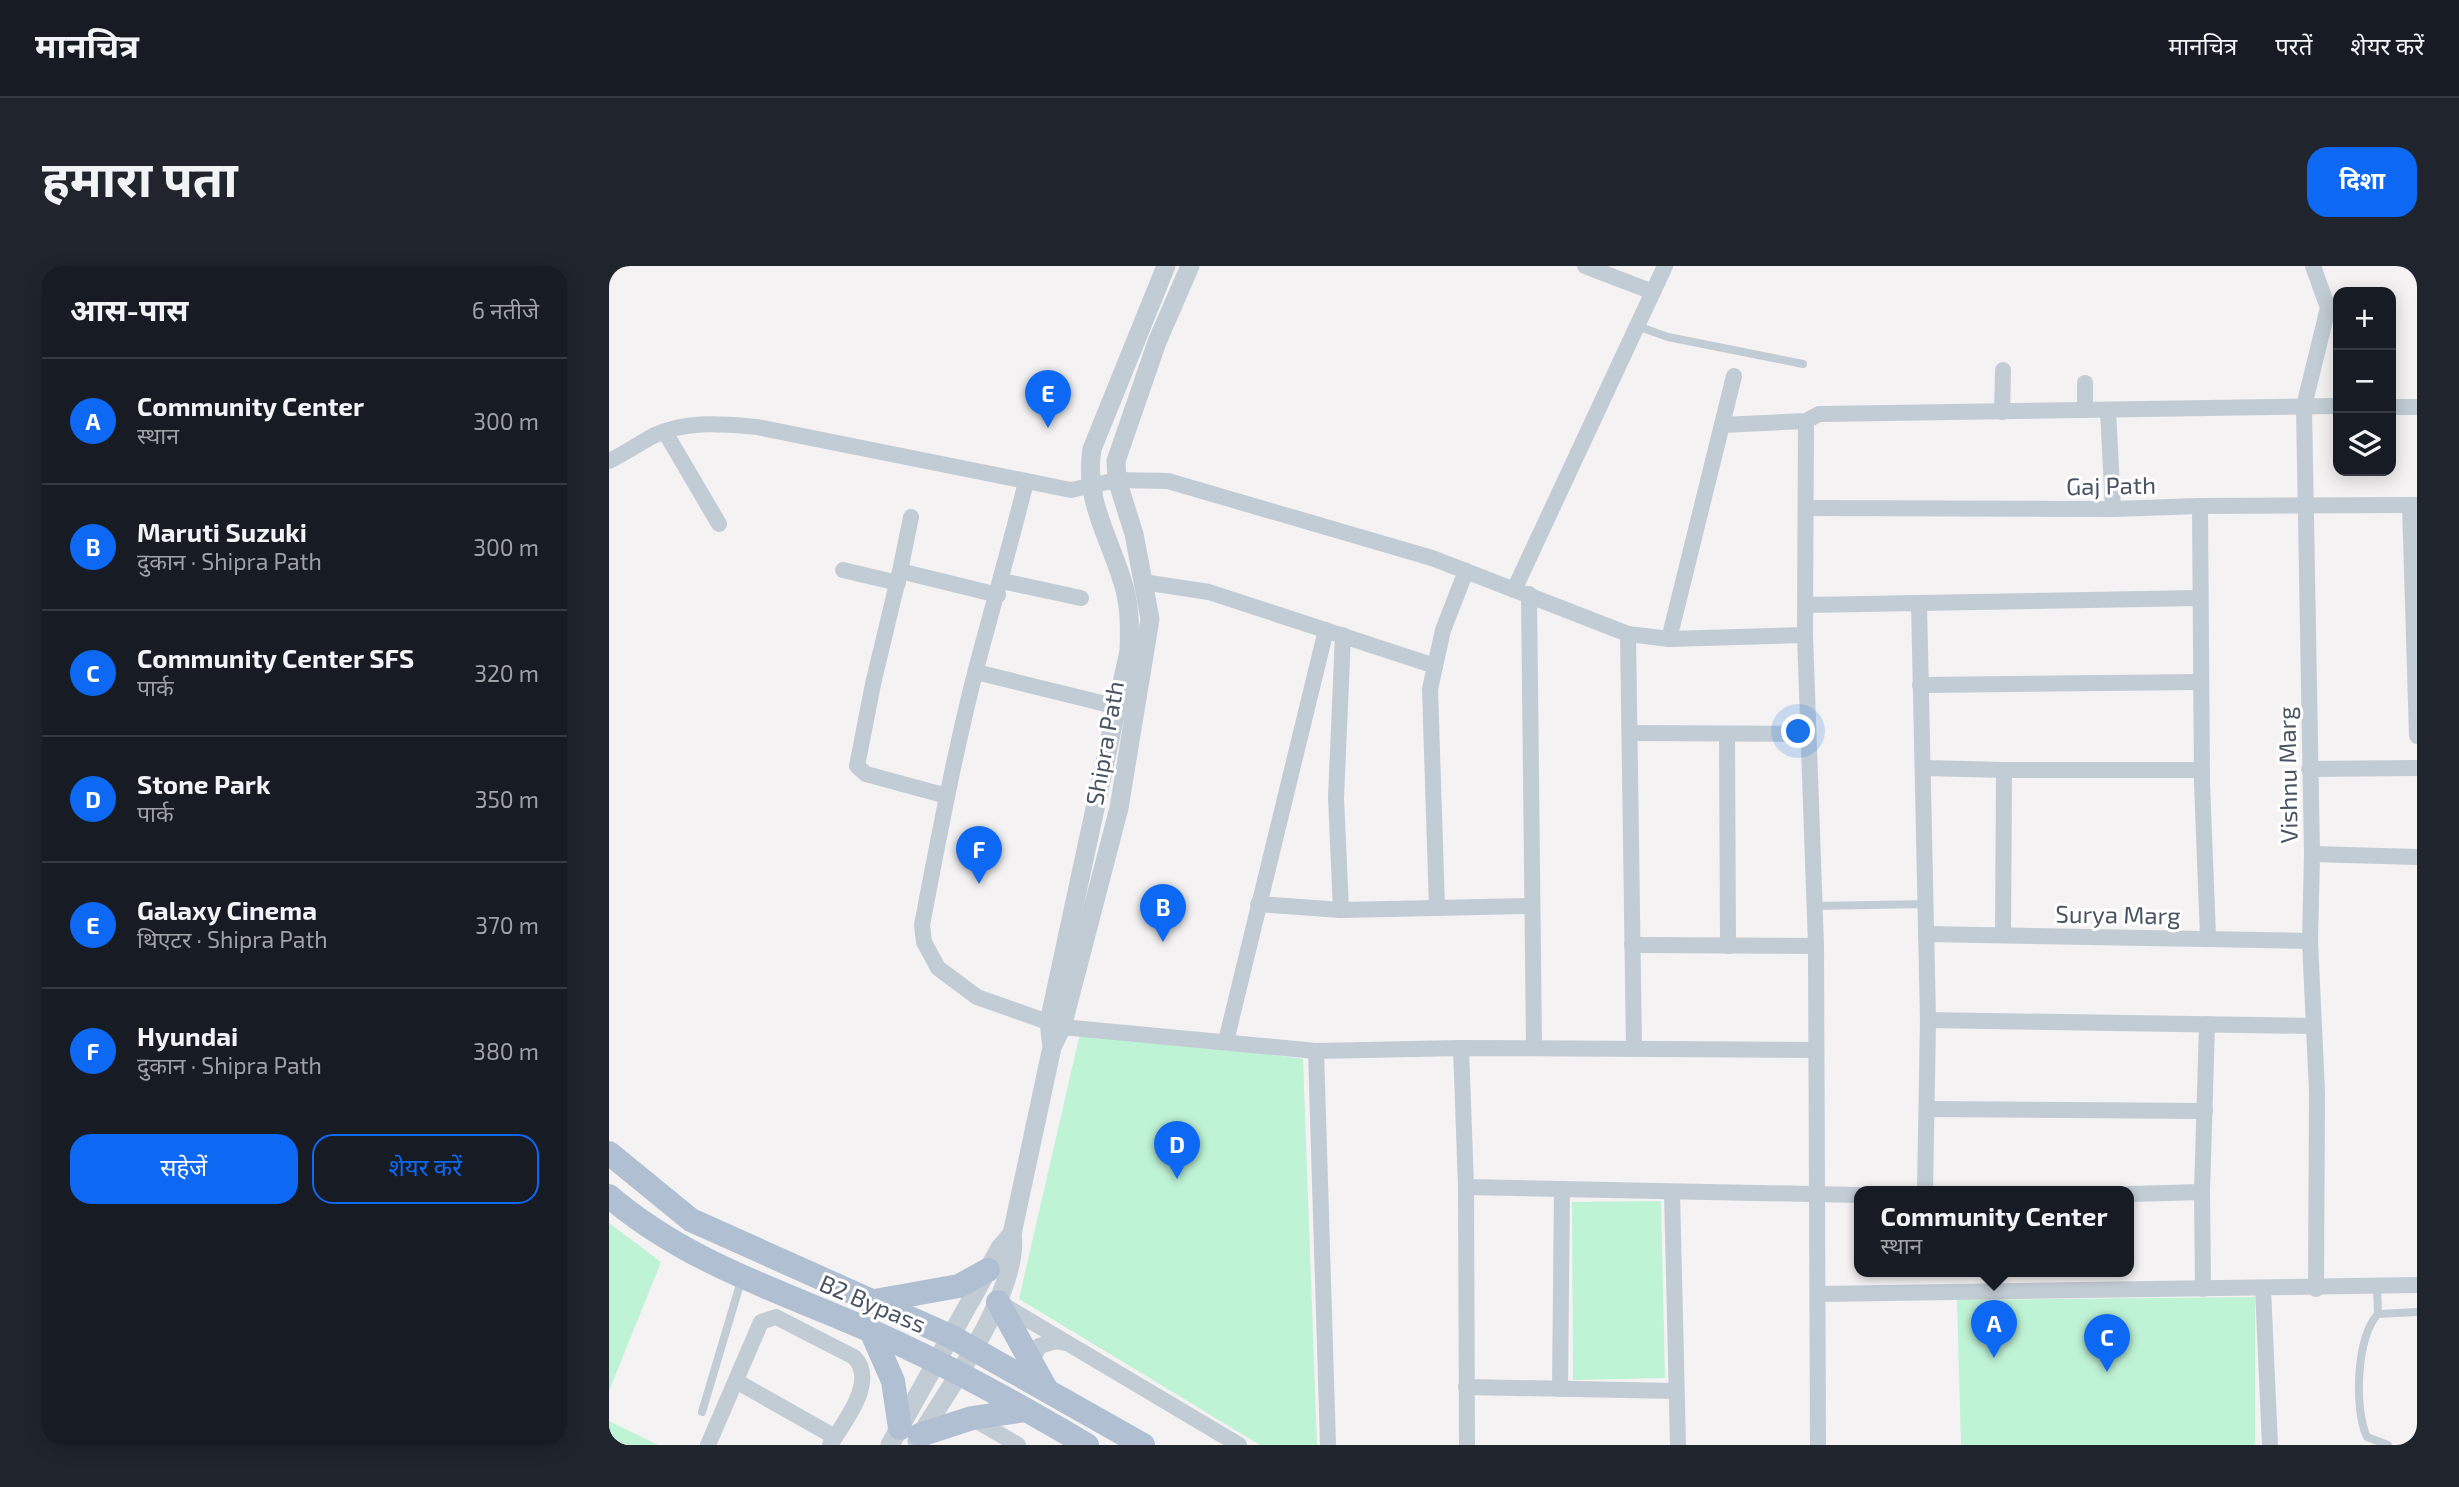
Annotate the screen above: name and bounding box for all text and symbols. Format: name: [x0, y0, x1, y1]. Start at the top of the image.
text: मानचित्र: [35, 25, 139, 65]
text: मानचित्र: [2169, 31, 2237, 60]
text: परतें: [2275, 31, 2312, 60]
text: शेयर करें: [2350, 31, 2424, 60]
button: दिशा: [2307, 147, 2417, 217]
text: हमारा पता: [42, 148, 238, 207]
map controls: [2333, 287, 2396, 476]
button: +: [2333, 287, 2396, 350]
text: आस-पास: [70, 291, 188, 327]
text: 6 नतीजे: [472, 296, 539, 324]
button: −: [2333, 350, 2396, 413]
pin: E: [1025, 370, 1071, 428]
text: Community Center: [137, 390, 364, 421]
text: A: [85, 407, 101, 435]
text: 300 m: [473, 407, 539, 435]
button: layers: [2333, 413, 2396, 476]
text: स्थान: [137, 421, 179, 449]
street label: Gaj Path: [2066, 470, 2156, 500]
text: Maruti Suzuki: [137, 516, 307, 547]
text: B: [86, 533, 100, 561]
text: 300 m: [473, 533, 539, 561]
text: दुकान · Shipra Path: [137, 547, 322, 575]
text: Community Center SFS: [137, 642, 414, 673]
text: C: [86, 659, 100, 687]
text: 320 m: [474, 659, 539, 687]
text: पार्क: [137, 673, 174, 701]
street label: Shipra Path: [1079, 679, 1129, 807]
street label: Vishnu Marg: [2271, 706, 2303, 844]
your location: [1781, 714, 1815, 748]
text: Stone Park: [137, 768, 270, 799]
text: D: [85, 785, 101, 813]
text: 350 m: [475, 785, 539, 813]
text: पार्क: [137, 799, 174, 827]
pin: F: [956, 826, 1002, 884]
pin: B: [1140, 884, 1186, 942]
text: Galaxy Cinema: [137, 894, 317, 925]
street label: Surya Marg: [2055, 898, 2181, 930]
text: E: [86, 911, 100, 939]
text: 370 m: [475, 911, 539, 939]
text: थिएटर · Shipra Path: [137, 925, 328, 953]
text: Hyundai: [137, 1020, 238, 1051]
text: F: [87, 1037, 99, 1065]
text: 380 m: [473, 1037, 539, 1065]
text: दुकान · Shipra Path: [137, 1051, 322, 1079]
pin: D: [1154, 1121, 1200, 1179]
button: सहेजें: [70, 1134, 298, 1204]
button: शेयर करें: [312, 1134, 539, 1204]
popup: [1854, 1186, 2134, 1277]
text: Community Center: [1880, 1200, 2108, 1231]
text: स्थान: [1880, 1231, 1922, 1259]
street label: B2 Bypass: [815, 1268, 931, 1338]
pin: A: [1971, 1300, 2017, 1358]
pin: C: [2084, 1314, 2130, 1372]

